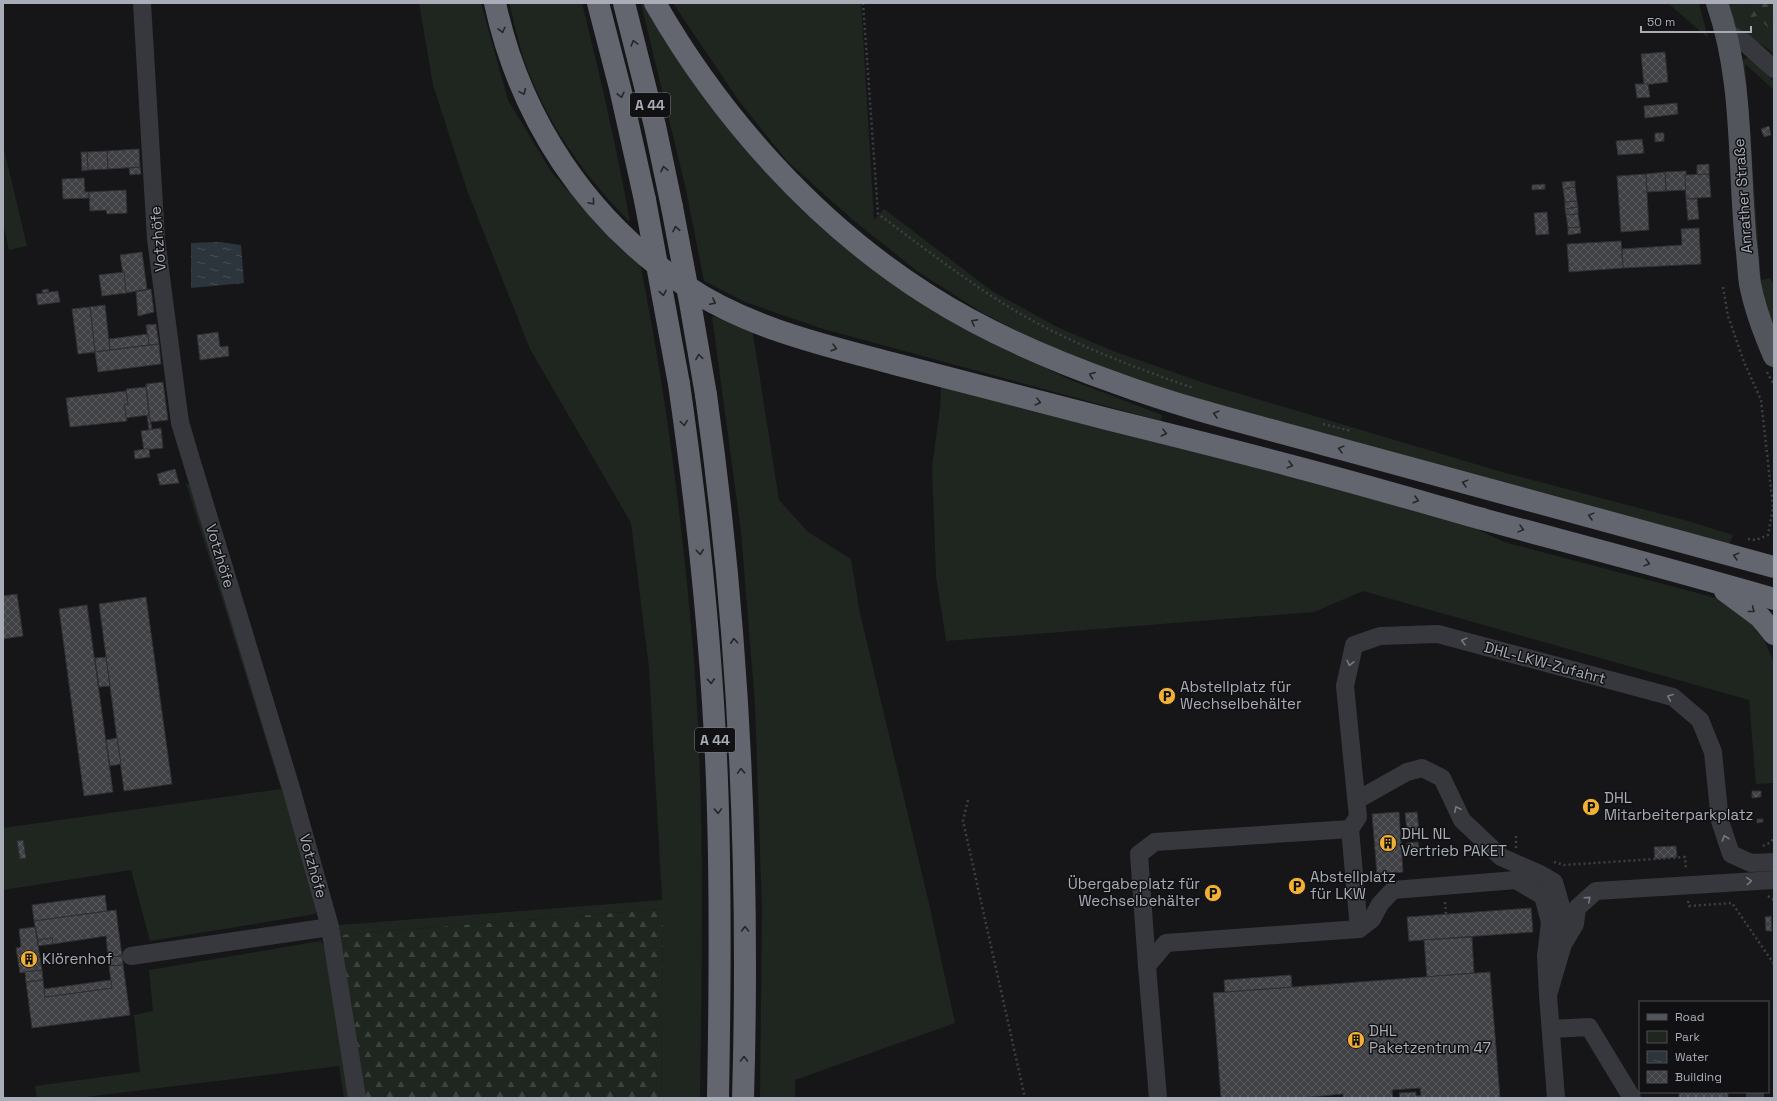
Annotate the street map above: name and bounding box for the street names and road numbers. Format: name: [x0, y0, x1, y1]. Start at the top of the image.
road number: A 44: [630, 93, 670, 117]
street label: Anrather Straße: [1729, 138, 1756, 254]
street label: Votzhöfe: [145, 205, 170, 273]
street label: Votzhöfe: [202, 522, 239, 590]
street label: DHL-LKW-Zufahrt: [1482, 637, 1608, 688]
road number: A 44: [695, 728, 735, 752]
street label: Votzhöfe: [295, 832, 332, 900]

